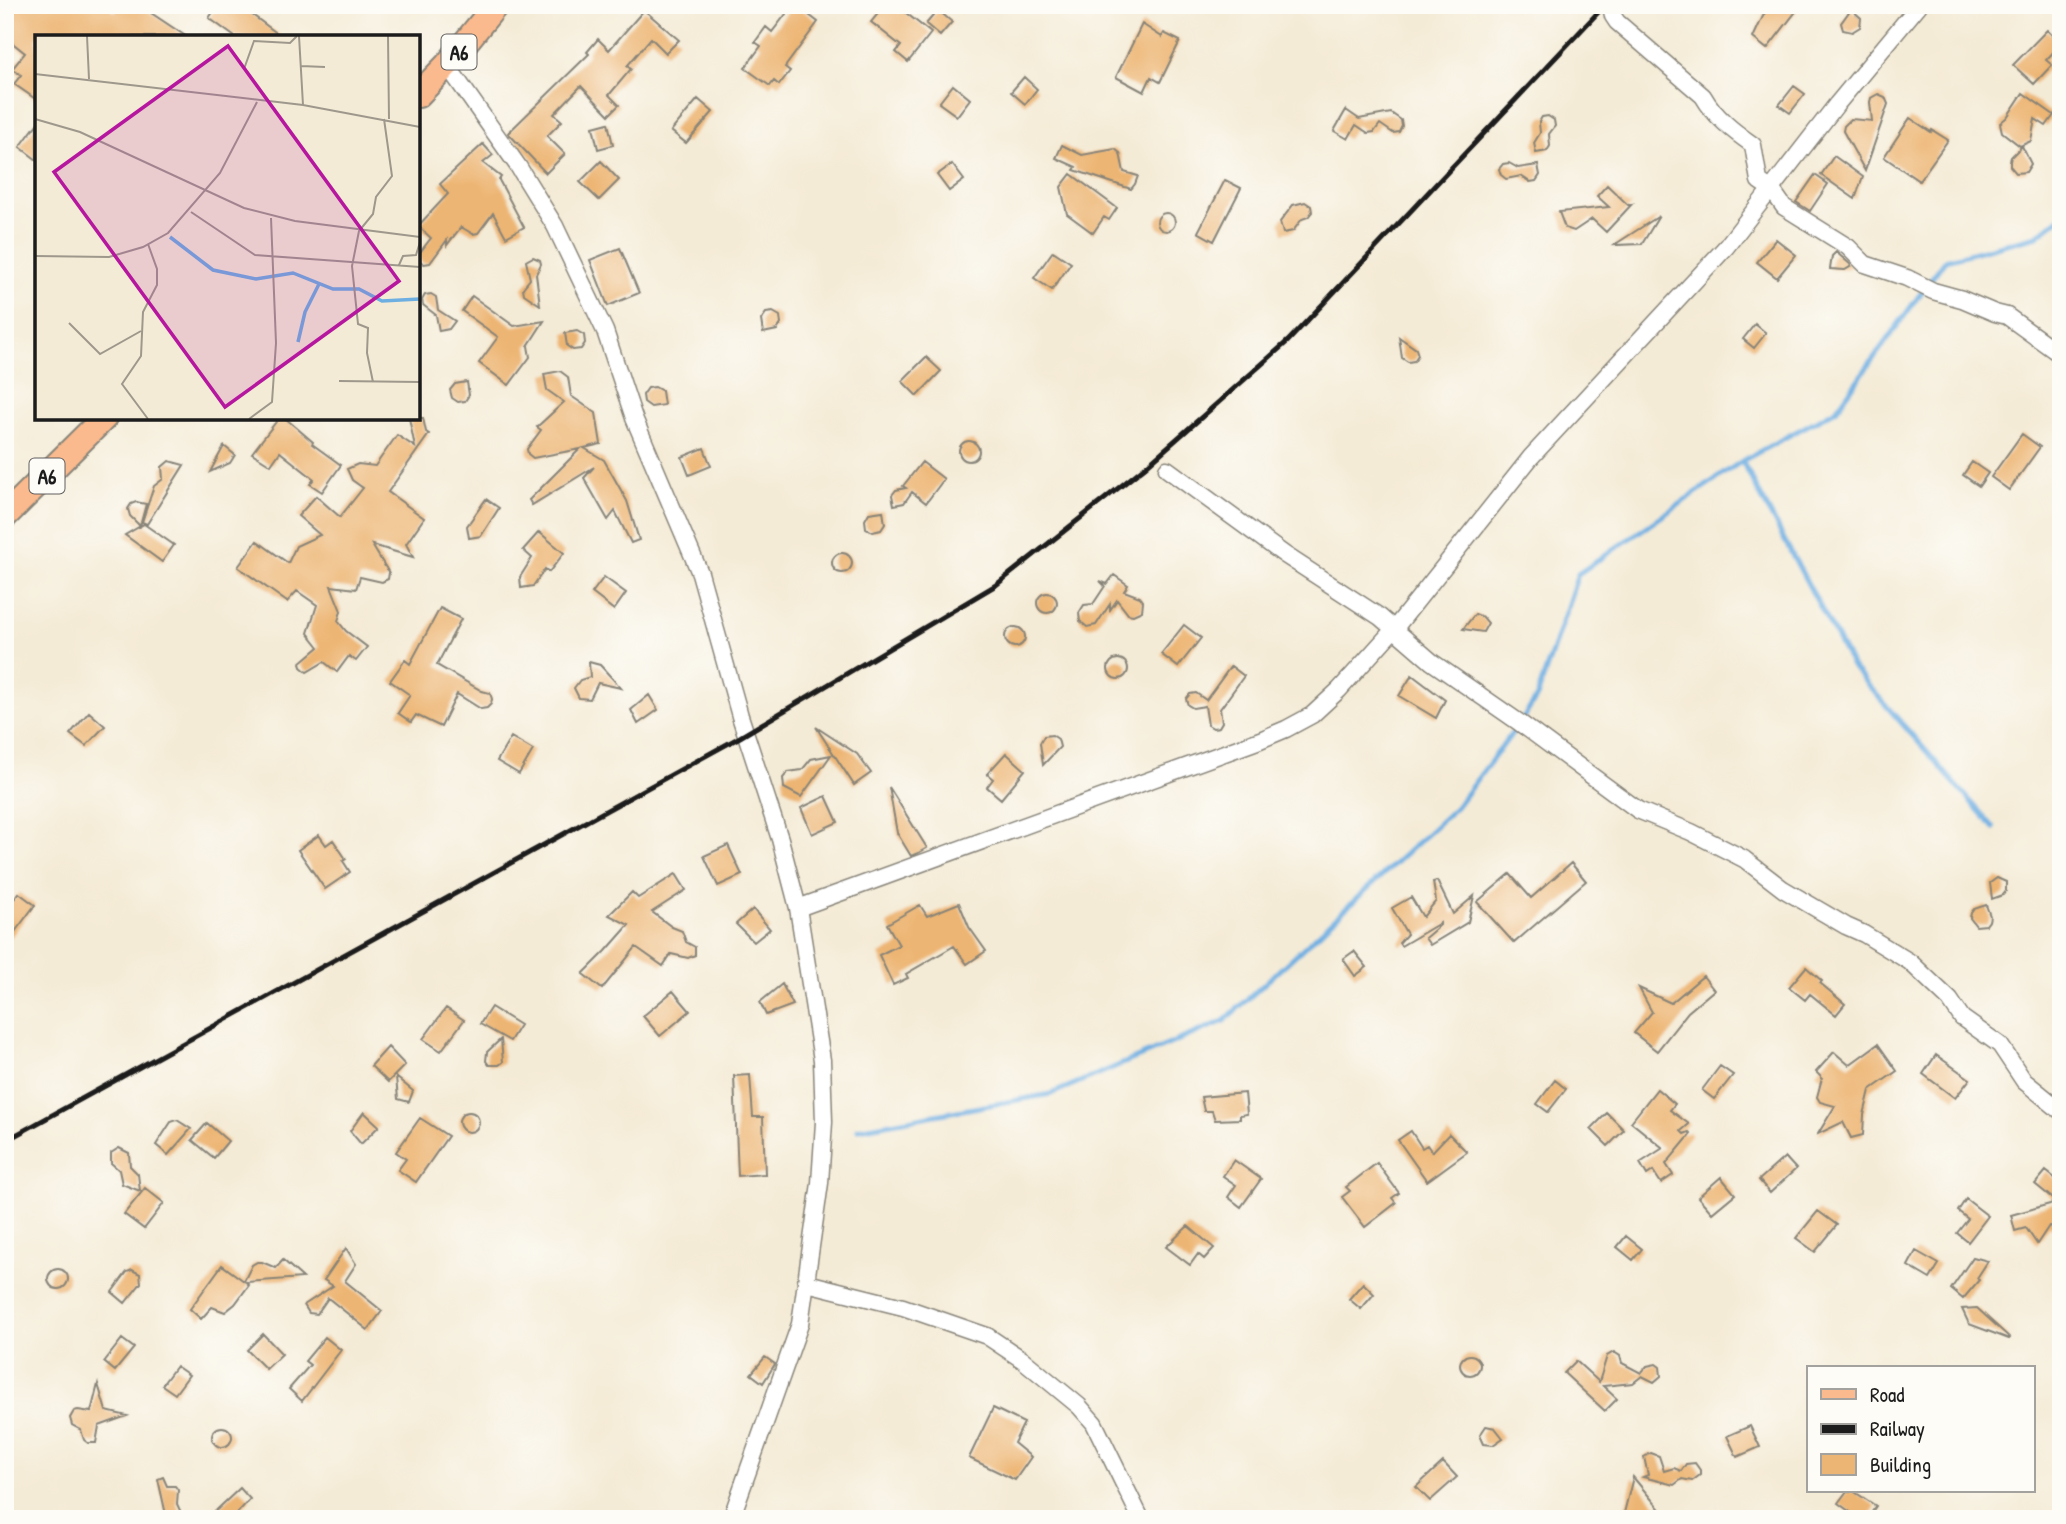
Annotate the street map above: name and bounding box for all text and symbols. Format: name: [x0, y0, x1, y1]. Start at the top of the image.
road number: A6: [442, 34, 476, 70]
inset map: [35, 35, 420, 420]
road number: A6: [30, 458, 64, 494]
legend: [1807, 1366, 2035, 1492]
text: Road: [1870, 1380, 1904, 1409]
text: Railway: [1870, 1414, 1925, 1443]
text: Building: [1870, 1450, 1931, 1479]

